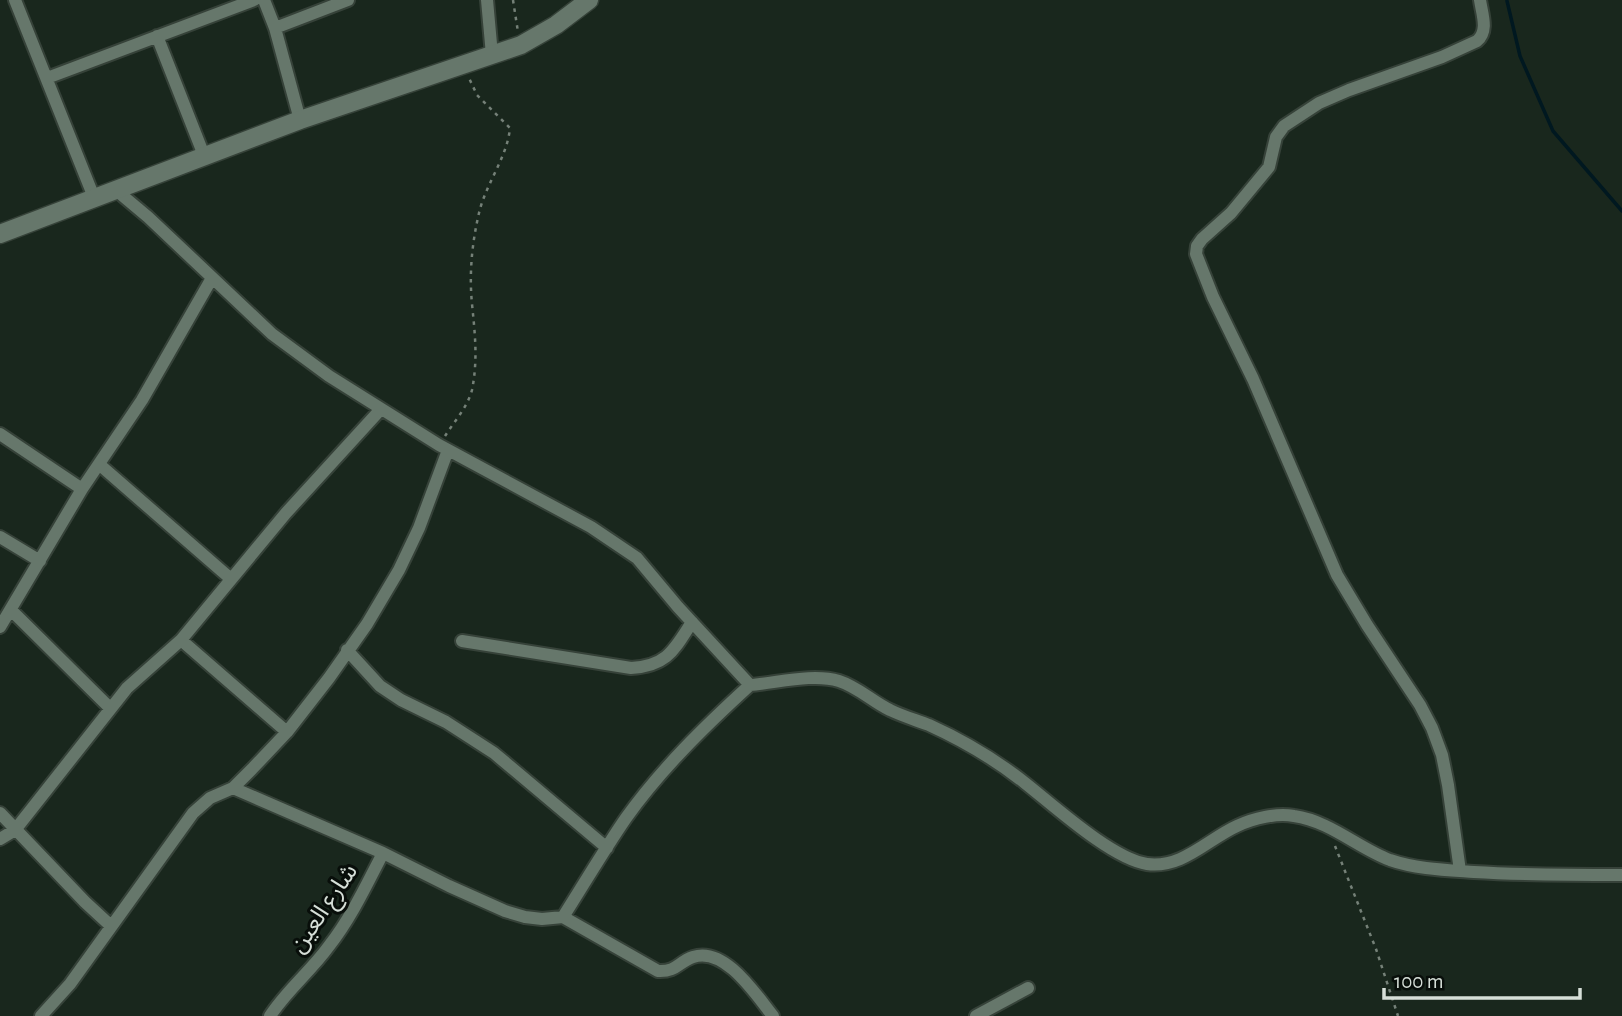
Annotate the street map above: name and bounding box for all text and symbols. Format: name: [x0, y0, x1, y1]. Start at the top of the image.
street label: شارع العين: [285, 860, 366, 960]
scale bar: [1384, 956, 1580, 1000]
text: 100 m: [1394, 971, 1444, 992]

